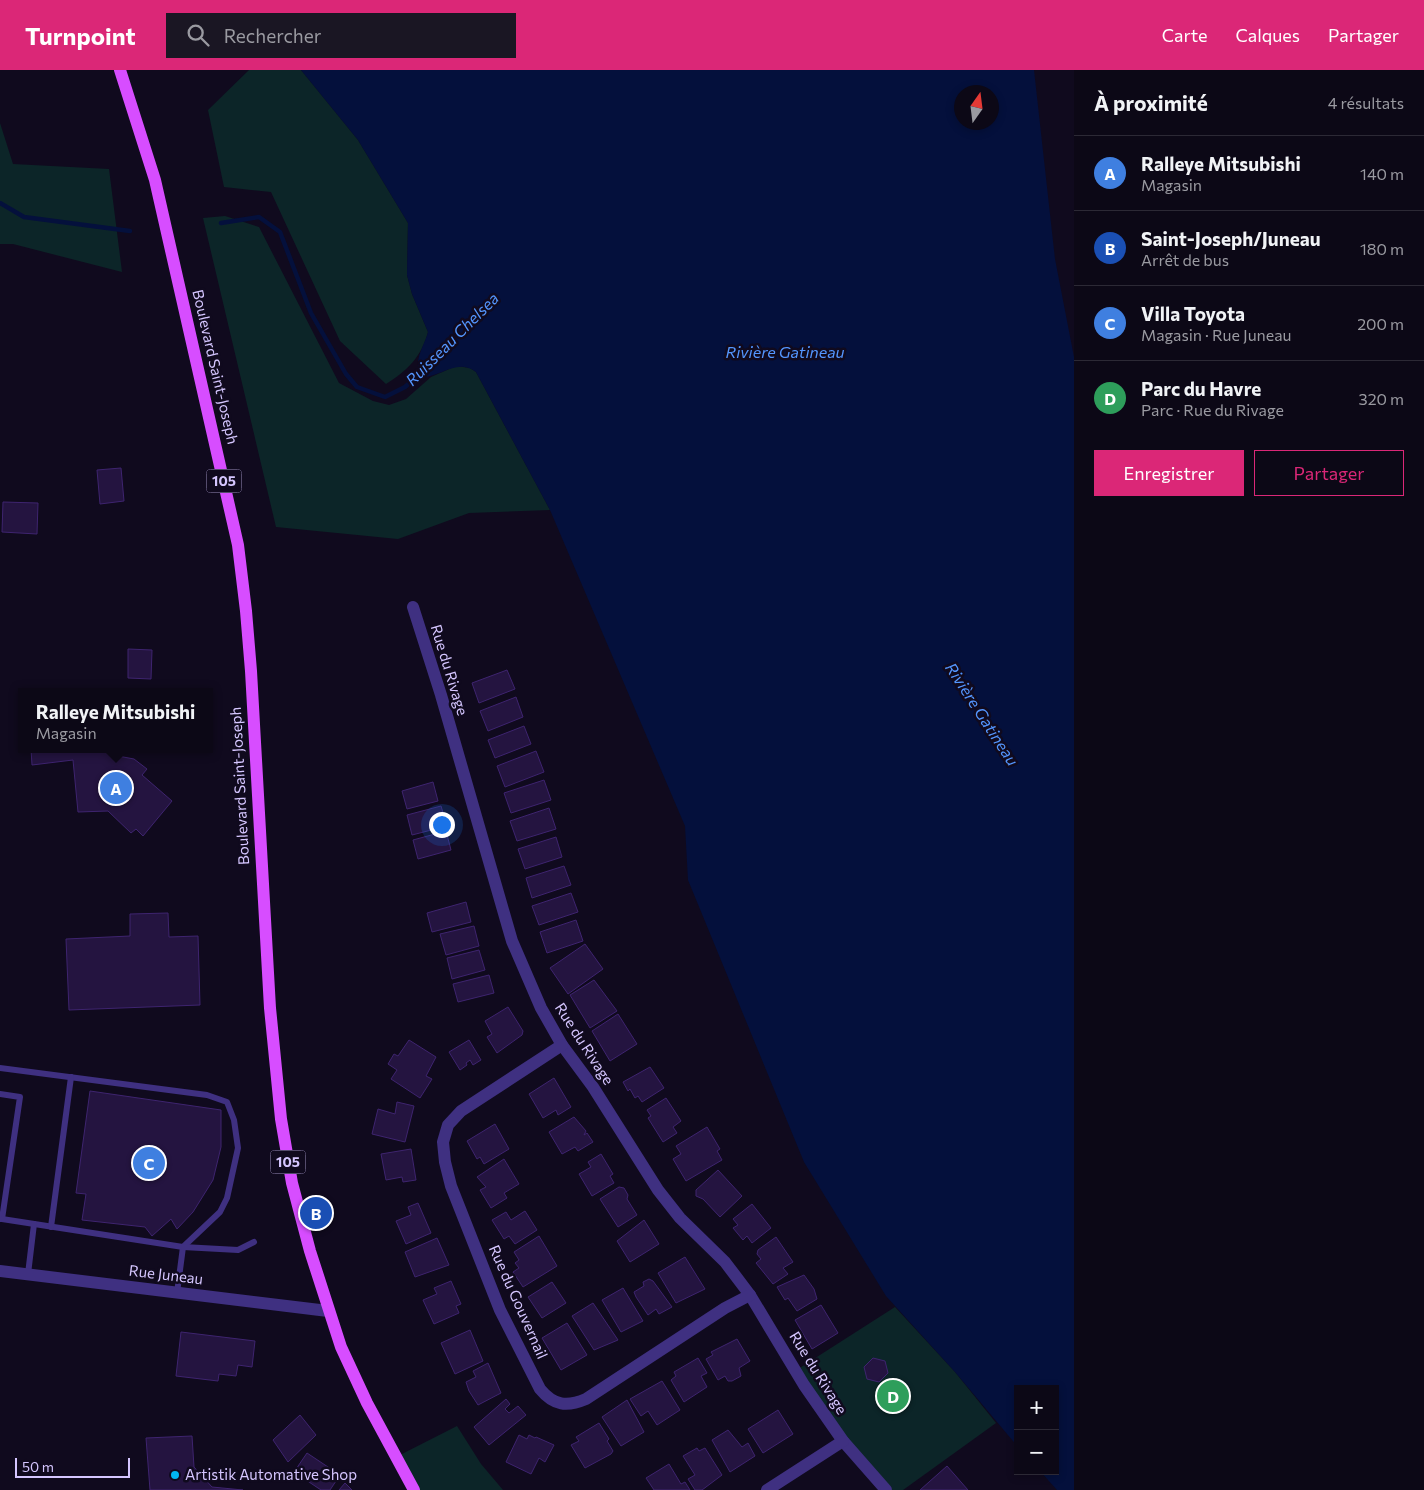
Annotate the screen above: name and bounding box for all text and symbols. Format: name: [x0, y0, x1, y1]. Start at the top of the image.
search box: [166, 13, 516, 58]
text: Turnpoint: [25, 21, 136, 50]
icon: search: [184, 21, 212, 49]
text: Rechercher: [224, 24, 321, 47]
text: Carte: [1162, 24, 1207, 46]
text: Calques: [1235, 24, 1300, 46]
text: Partager: [1328, 24, 1399, 46]
north arrow: [954, 85, 999, 130]
text: À proximité: [1094, 90, 1208, 115]
text: 4 résultats: [1328, 93, 1404, 112]
text: Ralleye Mitsubishi: [1141, 152, 1301, 175]
text: A: [1104, 164, 1116, 183]
text: 140 m: [1360, 164, 1404, 183]
text: Magasin: [1141, 175, 1202, 194]
text: Saint-Joseph/Juneau: [1141, 227, 1321, 250]
text: B: [1105, 239, 1115, 258]
text: 180 m: [1360, 239, 1404, 258]
text: Arrêt de bus: [1141, 250, 1229, 269]
street label: Boulevard Saint-Joseph: [189, 288, 243, 446]
water label: Ruisseau Chelsea: [401, 288, 502, 389]
text: Villa Toyota: [1141, 302, 1245, 325]
text: C: [1105, 314, 1115, 333]
text: 200 m: [1357, 314, 1404, 333]
text: Magasin · Rue Juneau: [1141, 325, 1292, 344]
water label: Rivière Gatineau: [726, 342, 845, 361]
text: Parc du Havre: [1141, 377, 1261, 400]
text: D: [1104, 389, 1116, 408]
text: 320 m: [1359, 389, 1404, 408]
text: Parc · Rue du Rivage: [1141, 400, 1284, 419]
button: Enregistrer: [1094, 450, 1244, 496]
button: Partager: [1254, 450, 1404, 496]
road number: 105: [206, 470, 242, 492]
street label: Rue du Rivage: [428, 622, 472, 717]
water label: Rivière Gatineau: [942, 659, 1023, 769]
popup: [18, 688, 213, 753]
text: Ralleye Mitsubishi: [36, 700, 195, 723]
street label: Boulevard Saint-Joseph: [226, 707, 252, 866]
text: Magasin: [36, 723, 97, 742]
pin: A: [100, 769, 132, 807]
your location: [429, 812, 455, 838]
street label: Rue du Rivage: [552, 999, 618, 1088]
pin: C: [133, 1144, 165, 1182]
road number: 105: [270, 1150, 306, 1174]
pin: B: [300, 1194, 332, 1232]
street label: Rue du Gouvernail: [486, 1242, 552, 1361]
street label: Rue Juneau: [128, 1261, 204, 1287]
street label: Rue du Rivage: [786, 1328, 851, 1417]
pin: D: [877, 1377, 909, 1415]
map controls: [1014, 1385, 1059, 1475]
button: +: [1014, 1385, 1059, 1430]
button: −: [1014, 1430, 1059, 1475]
scale bar: [15, 1455, 130, 1478]
text: 50 m: [22, 1458, 54, 1475]
place label: Artistik Automative Shop: [185, 1465, 357, 1483]
marker: Artistik Automative Shop: [169, 1469, 181, 1481]

